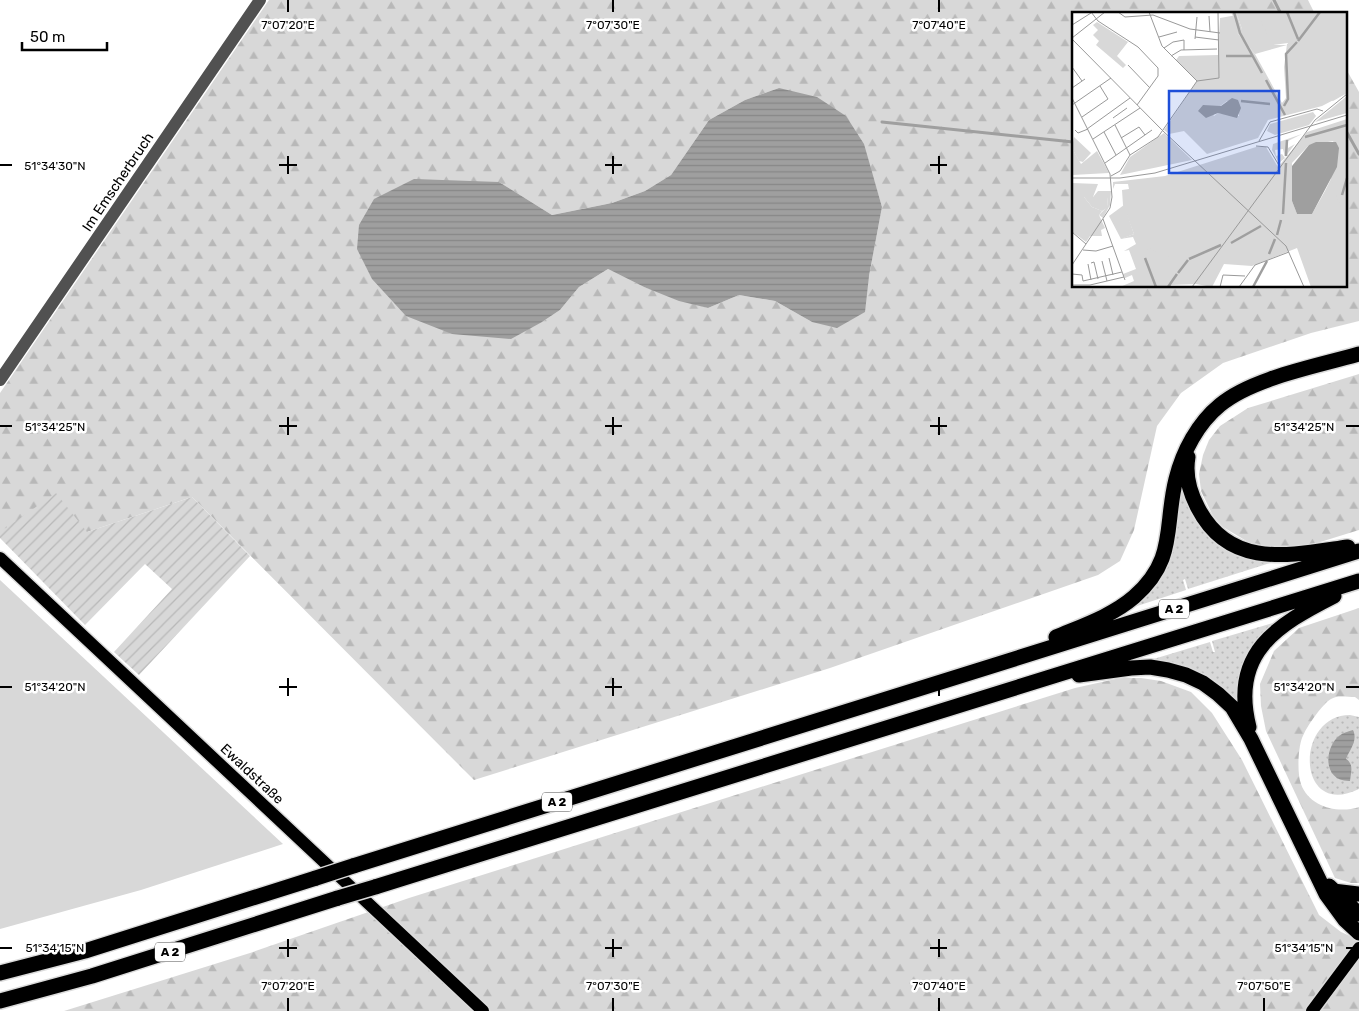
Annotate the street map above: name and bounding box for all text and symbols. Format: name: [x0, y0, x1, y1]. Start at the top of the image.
inset map: [1072, 12, 1346, 288]
text: 7°07'20"E: [261, 18, 315, 32]
text: 7°07'30"E: [586, 18, 640, 32]
text: 7°07'40"E: [912, 18, 966, 32]
scale bar: [22, 20, 108, 52]
text: 50 m: [30, 28, 65, 46]
street label: Im Emscherbruch: [79, 129, 157, 235]
text: 51°34'30"N: [24, 159, 86, 173]
text: 51°34'25"N: [25, 420, 85, 434]
text: 51°34'25"N: [1274, 420, 1334, 434]
road number: A 2: [1159, 600, 1189, 618]
text: 51°34'20"N: [24, 680, 86, 694]
text: 51°34'20"N: [1273, 680, 1335, 694]
street label: Ewaldstraße: [217, 740, 287, 808]
road number: A 2: [542, 792, 572, 812]
text: 51°34'15"N: [26, 941, 84, 955]
text: 51°34'15"N: [1275, 941, 1333, 955]
road number: A 2: [155, 942, 185, 962]
text: 7°07'20"E: [261, 979, 315, 993]
text: 7°07'30"E: [586, 979, 640, 993]
text: 7°07'40"E: [912, 979, 966, 993]
text: 7°07'50"E: [1237, 979, 1291, 993]

